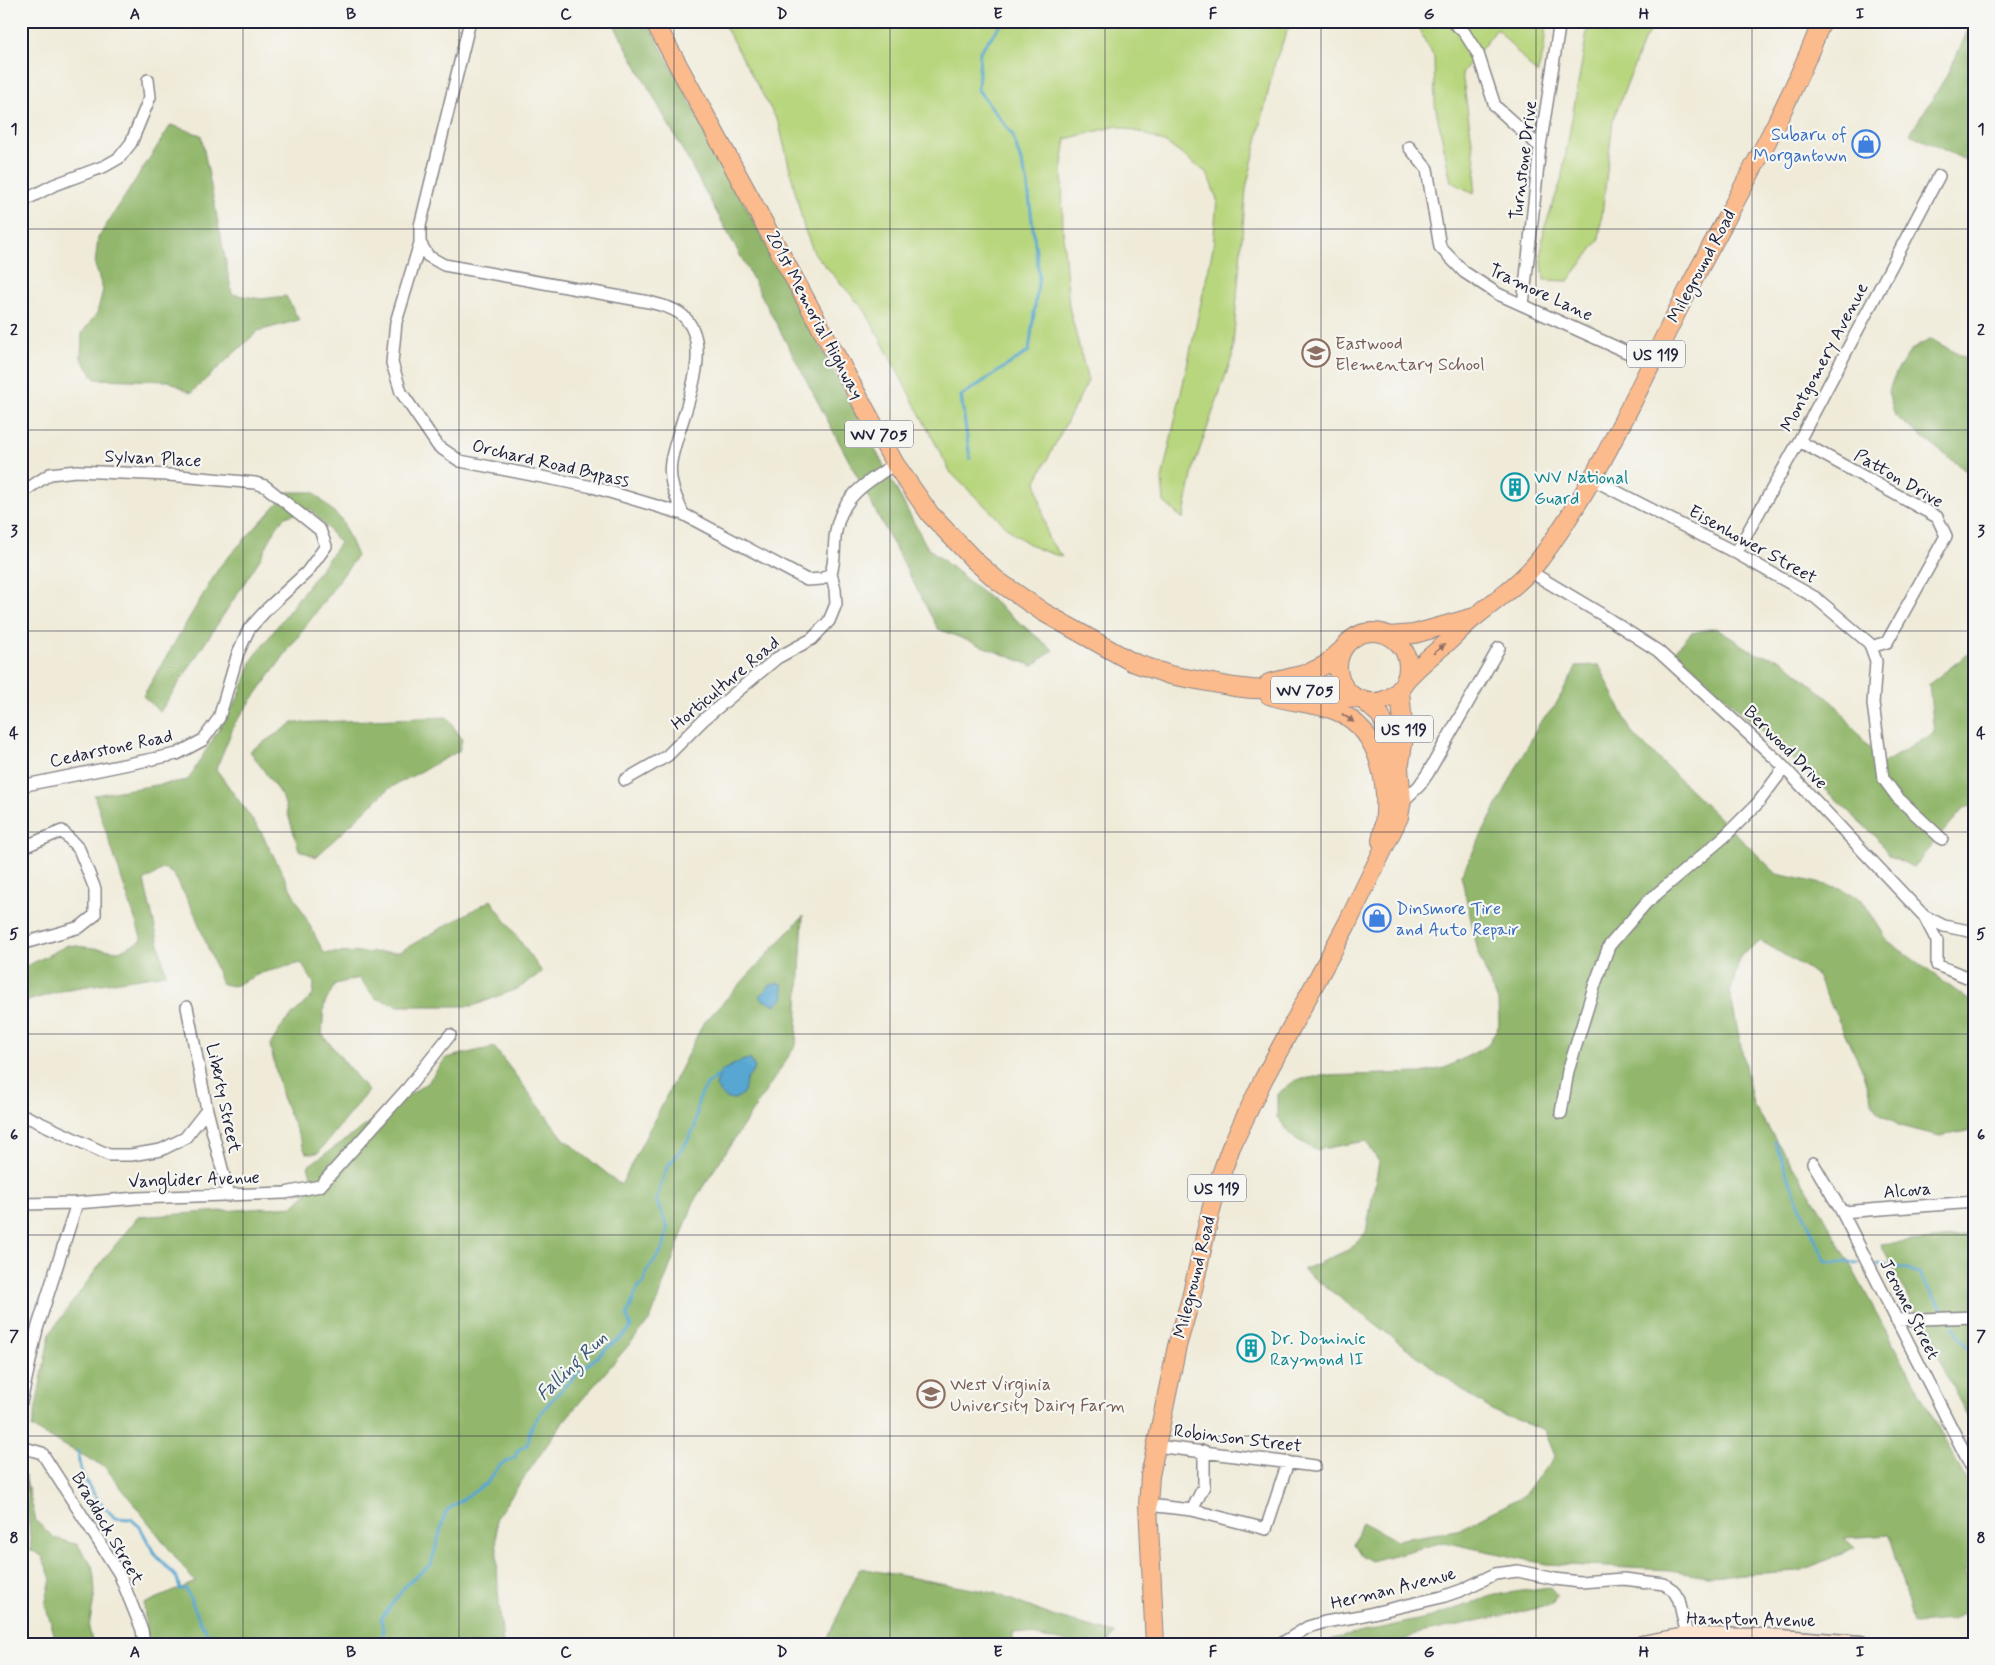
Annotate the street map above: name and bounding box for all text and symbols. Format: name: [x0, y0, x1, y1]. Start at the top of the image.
text: A: [130, 4, 140, 25]
text: B: [346, 4, 356, 25]
text: C: [560, 4, 572, 25]
text: D: [776, 4, 788, 25]
text: E: [993, 4, 1003, 25]
text: F: [1209, 4, 1218, 25]
text: G: [1424, 4, 1435, 25]
text: H: [1639, 4, 1650, 25]
text: I: [1856, 4, 1865, 25]
street label: Turnstone Drive: [1505, 99, 1543, 221]
text: 1: [10, 119, 18, 140]
text: 1: [1977, 119, 1985, 140]
place label: Subaru of Morgantown: [1753, 123, 1847, 169]
shop icon: Subaru of Morgantown: [1851, 129, 1881, 159]
street label: Mileground Road: [1662, 206, 1743, 328]
street label: 201st Memorial Highway: [759, 227, 869, 404]
street label: Tramore Lane: [1485, 258, 1597, 328]
street label: Montgomery Avenue: [1775, 278, 1875, 436]
text: 2: [10, 320, 18, 341]
text: 2: [1977, 320, 1985, 341]
place label: Eastwood Elementary School: [1335, 332, 1485, 377]
school or university icon: Eastwood Elementary School: [1301, 338, 1331, 368]
road number: US 119: [1627, 340, 1685, 368]
road number: WV 705: [845, 420, 913, 448]
street label: Orchard Road Bypass: [470, 434, 632, 494]
street label: Sylvan Place: [104, 444, 202, 474]
street label: Patton Drive: [1850, 444, 1947, 514]
place label: WV National Guard: [1534, 466, 1628, 511]
building icon: WV National Guard: [1500, 472, 1530, 502]
street label: Eisenhower Street: [1684, 500, 1821, 590]
text: 3: [10, 521, 18, 542]
text: 3: [1977, 521, 1985, 542]
street label: Horticulture Road: [666, 631, 785, 736]
one-way arrow: [1432, 643, 1445, 654]
road number: WV 705: [1271, 676, 1339, 704]
street label: Berwood Drive: [1738, 701, 1832, 795]
one-way arrow: [1341, 713, 1355, 723]
road number: US 119: [1375, 716, 1433, 742]
text: 4: [9, 723, 19, 744]
text: 4: [1976, 723, 1986, 744]
street label: Cedarstone Road: [47, 724, 175, 774]
place label: Dinsmore Tire and Auto Repair: [1396, 897, 1520, 942]
shop icon: Dinsmore Tire and Auto Repair: [1362, 903, 1392, 933]
text: 5: [9, 924, 19, 945]
text: 5: [1976, 924, 1986, 945]
street label: Liberty Street: [200, 1041, 246, 1156]
text: 6: [10, 1125, 18, 1146]
text: 6: [1977, 1125, 1985, 1146]
street label: Vanglider Avenue: [128, 1166, 260, 1195]
road number: US 119: [1188, 1174, 1246, 1202]
street label: Alcova: [1882, 1177, 1932, 1205]
street label: Mileground Road: [1168, 1214, 1223, 1341]
street label: Jerome Street: [1873, 1255, 1945, 1364]
text: 7: [9, 1326, 19, 1347]
water label: Falling Run: [531, 1326, 614, 1408]
text: 7: [1976, 1326, 1986, 1347]
place label: Dr. Dominic Raymond II: [1270, 1327, 1366, 1372]
building icon: Dr. Dominic Raymond II: [1236, 1333, 1266, 1363]
place label: West Virginia University Dairy Farm: [950, 1373, 1125, 1418]
school or university icon: West Virginia University Dairy Farm: [916, 1379, 946, 1409]
street label: Robinson Street: [1172, 1419, 1303, 1459]
street label: Braddock Street: [65, 1468, 149, 1590]
text: 8: [9, 1528, 19, 1549]
text: 8: [1976, 1528, 1986, 1549]
street label: Herman Avenue: [1328, 1562, 1458, 1616]
street label: Hampton Avenue: [1686, 1607, 1816, 1633]
text: A: [130, 1642, 140, 1663]
text: B: [346, 1642, 356, 1663]
text: C: [560, 1642, 572, 1663]
text: D: [776, 1642, 788, 1663]
text: E: [993, 1642, 1003, 1663]
text: F: [1209, 1642, 1218, 1663]
text: G: [1424, 1642, 1435, 1663]
text: H: [1639, 1642, 1650, 1663]
text: I: [1856, 1642, 1865, 1663]

